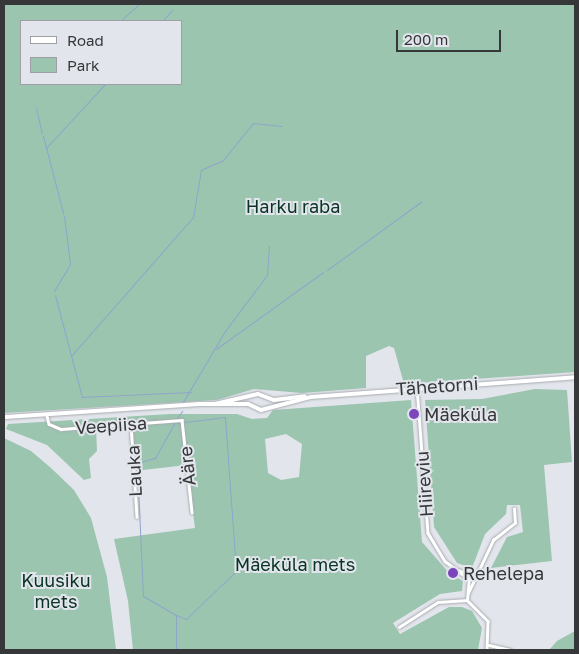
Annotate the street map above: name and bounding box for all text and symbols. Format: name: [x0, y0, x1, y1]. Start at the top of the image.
legend: [20, 20, 182, 85]
scale bar: [399, 20, 504, 52]
text: 200 m: [404, 30, 448, 48]
text: Road: [67, 31, 104, 49]
text: Park: [67, 56, 99, 74]
park label: Harku raba: [246, 195, 340, 217]
street label: Tähetorni: [395, 372, 479, 400]
place label: Mäeküla: [424, 403, 497, 425]
marker: Mäeküla: [408, 408, 420, 420]
street label: Veepiisa: [74, 412, 148, 438]
street label: Lauka: [122, 445, 146, 497]
street label: Ääre: [174, 445, 200, 487]
street label: Hiireviu: [411, 450, 437, 518]
park label: Mäeküla mets: [235, 553, 355, 575]
place label: Rehelepa: [463, 562, 544, 584]
marker: Rehelepa: [447, 567, 459, 579]
park label: Kuusiku mets: [21, 570, 91, 612]

